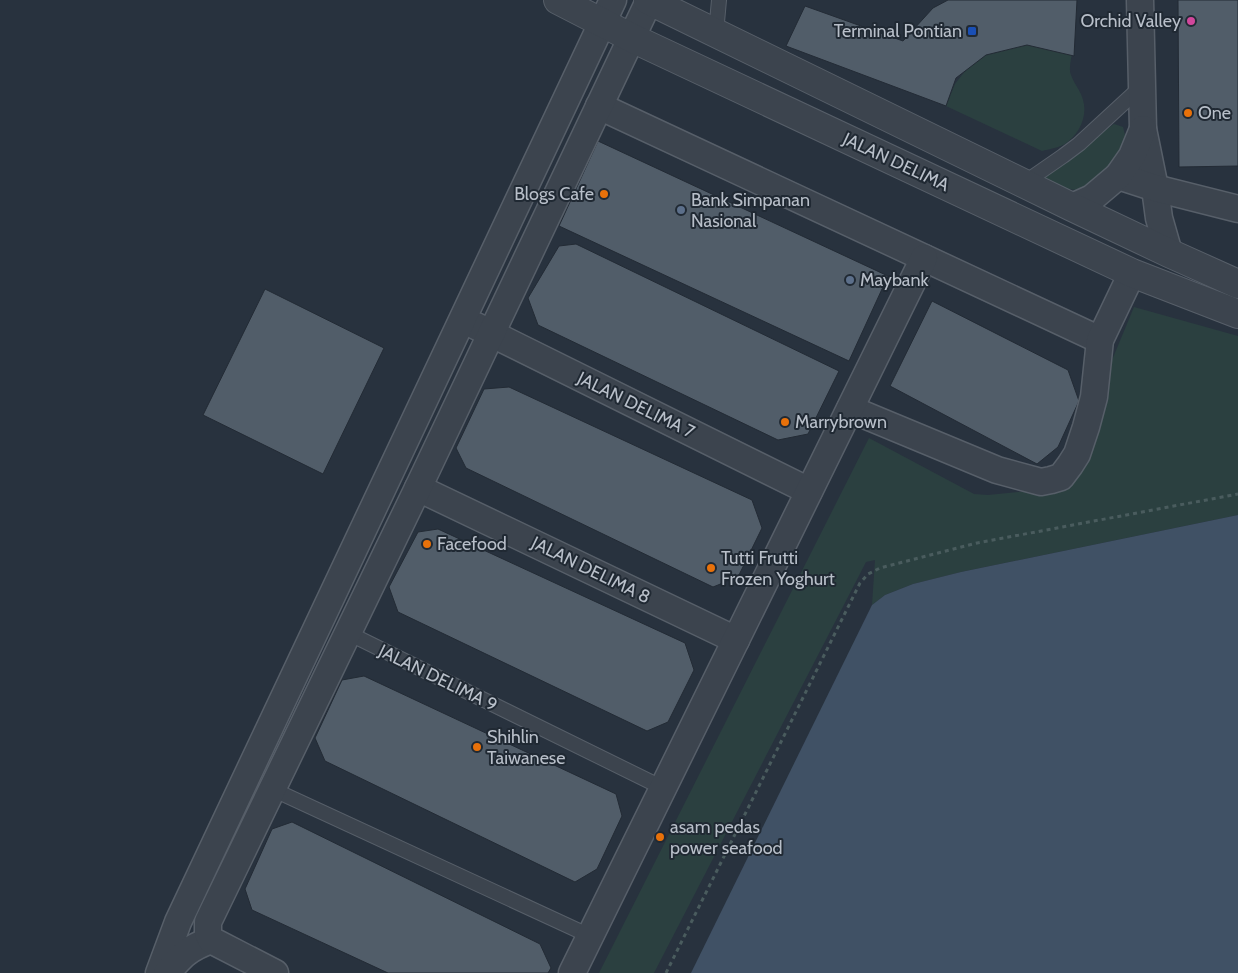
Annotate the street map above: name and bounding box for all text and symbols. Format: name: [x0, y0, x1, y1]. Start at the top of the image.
place label: Orchid Valley: [1081, 10, 1181, 32]
marker: Orchid Valley: [1185, 15, 1197, 27]
place label: Terminal Pontian: [834, 20, 962, 42]
marker: Terminal Pontian: [966, 25, 978, 37]
place label: One: [1198, 102, 1231, 124]
marker: One: [1182, 107, 1194, 119]
street label: JALAN DELIMA: [838, 127, 953, 196]
place label: Blogs Cafe: [514, 183, 594, 205]
marker: Blogs Cafe: [598, 188, 610, 200]
place label: Bank Simpanan Nasional: [691, 189, 810, 232]
marker: Bank Simpanan Nasional: [675, 204, 687, 216]
place label: Maybank: [860, 269, 930, 291]
marker: Maybank: [844, 274, 856, 286]
street label: JALAN DELIMA 7: [573, 367, 698, 443]
place label: Marrybrown: [795, 411, 887, 433]
marker: Marrybrown: [779, 416, 791, 428]
street label: JALAN DELIMA 8: [527, 531, 654, 608]
place label: Facefood: [437, 533, 507, 555]
marker: Facefood: [421, 538, 433, 550]
place label: Tutti Frutti Frozen Yoghurt: [721, 547, 835, 590]
marker: Tutti Frutti Frozen Yoghurt: [705, 562, 717, 574]
street label: JALAN DELIMA 9: [374, 639, 501, 716]
place label: Shihlin Taiwanese: [487, 726, 566, 769]
marker: Shihlin Taiwanese: [471, 741, 483, 753]
place label: asam pedas power seafood: [670, 816, 783, 859]
marker: asam pedas power seafood: [654, 831, 666, 843]

